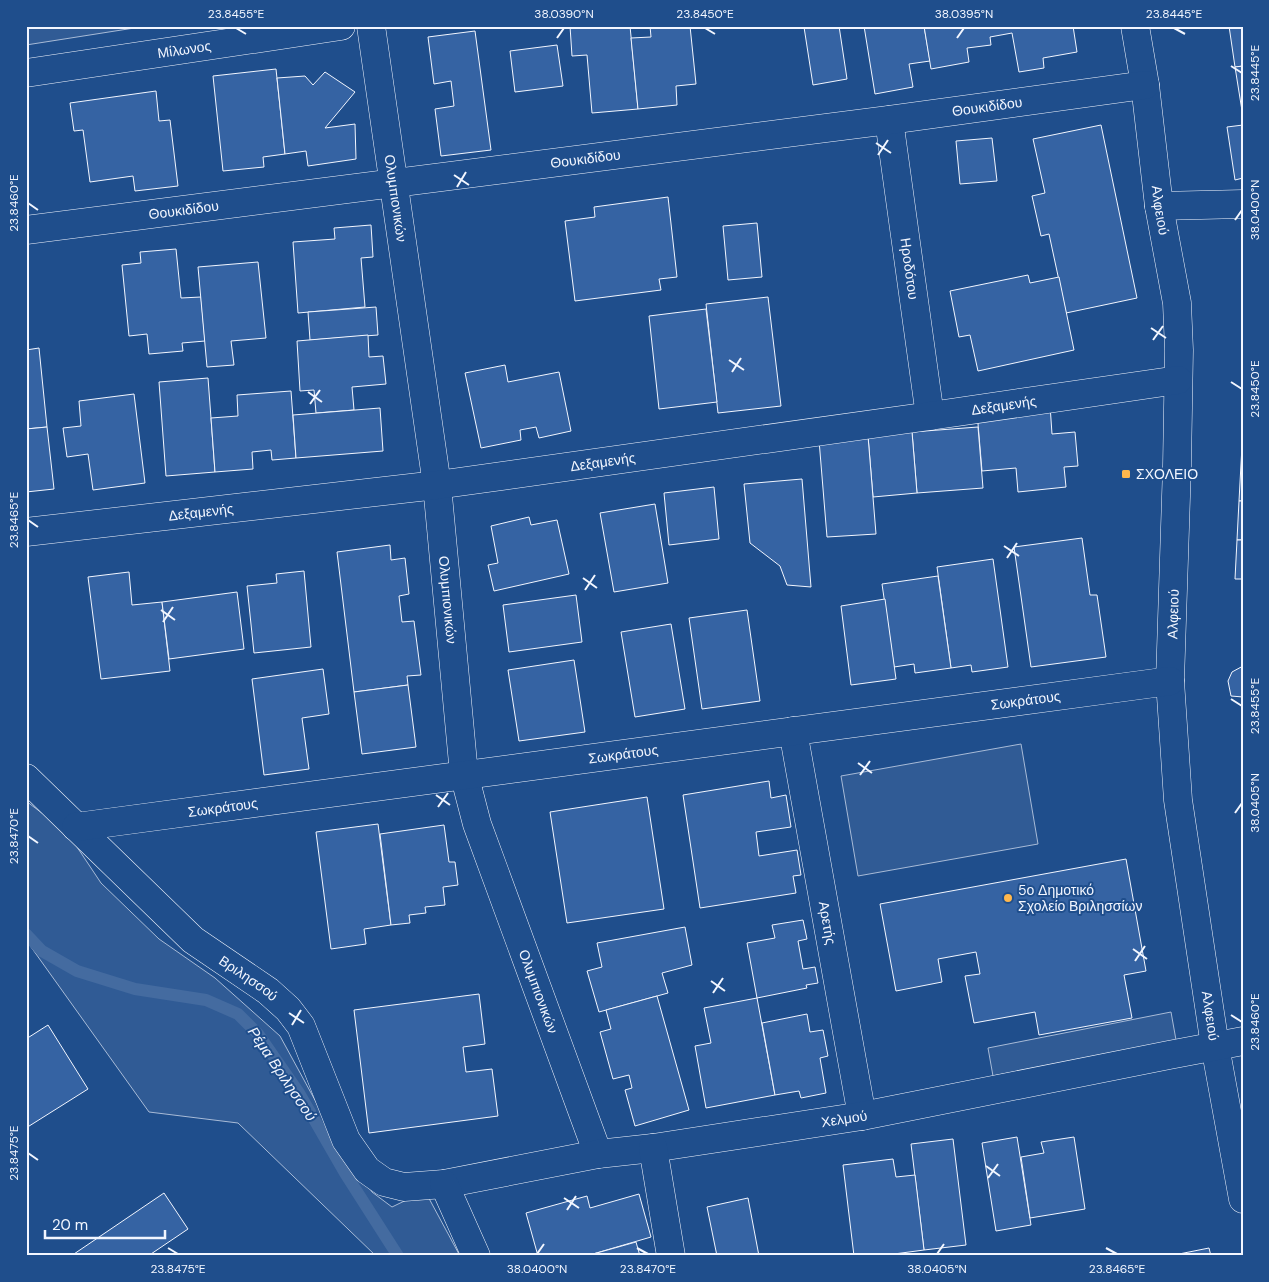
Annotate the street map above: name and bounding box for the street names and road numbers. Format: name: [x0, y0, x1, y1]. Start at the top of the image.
street label: Μίλωνος: [156, 36, 213, 62]
street label: Θουκιδίδου: [951, 93, 1023, 120]
street label: Θουκιδίδου: [549, 145, 622, 172]
street label: Ολυμπιονικών: [381, 153, 411, 243]
street label: Αλφειού: [1148, 184, 1173, 237]
street label: Θουκιδίδου: [148, 197, 220, 223]
street label: Ηροδότου: [896, 237, 923, 301]
street label: Δεξαμενής: [970, 392, 1038, 419]
street label: Δεξαμενής: [569, 448, 637, 475]
street label: Δεξαμενής: [167, 499, 235, 525]
street label: Ολυμπιονικών: [435, 555, 461, 645]
street label: Αλφειού: [1163, 589, 1183, 639]
street label: Σωκράτους: [990, 687, 1062, 714]
street label: Σωκράτους: [587, 740, 659, 768]
street label: Σωκράτους: [187, 794, 259, 821]
street label: Αρετής: [815, 900, 840, 946]
street label: Ολυμπιονικών: [515, 947, 562, 1036]
street label: Βριλησσού: [216, 951, 282, 1005]
street label: Αλφειού: [1198, 990, 1223, 1042]
street label: Χελμού: [820, 1106, 869, 1131]

